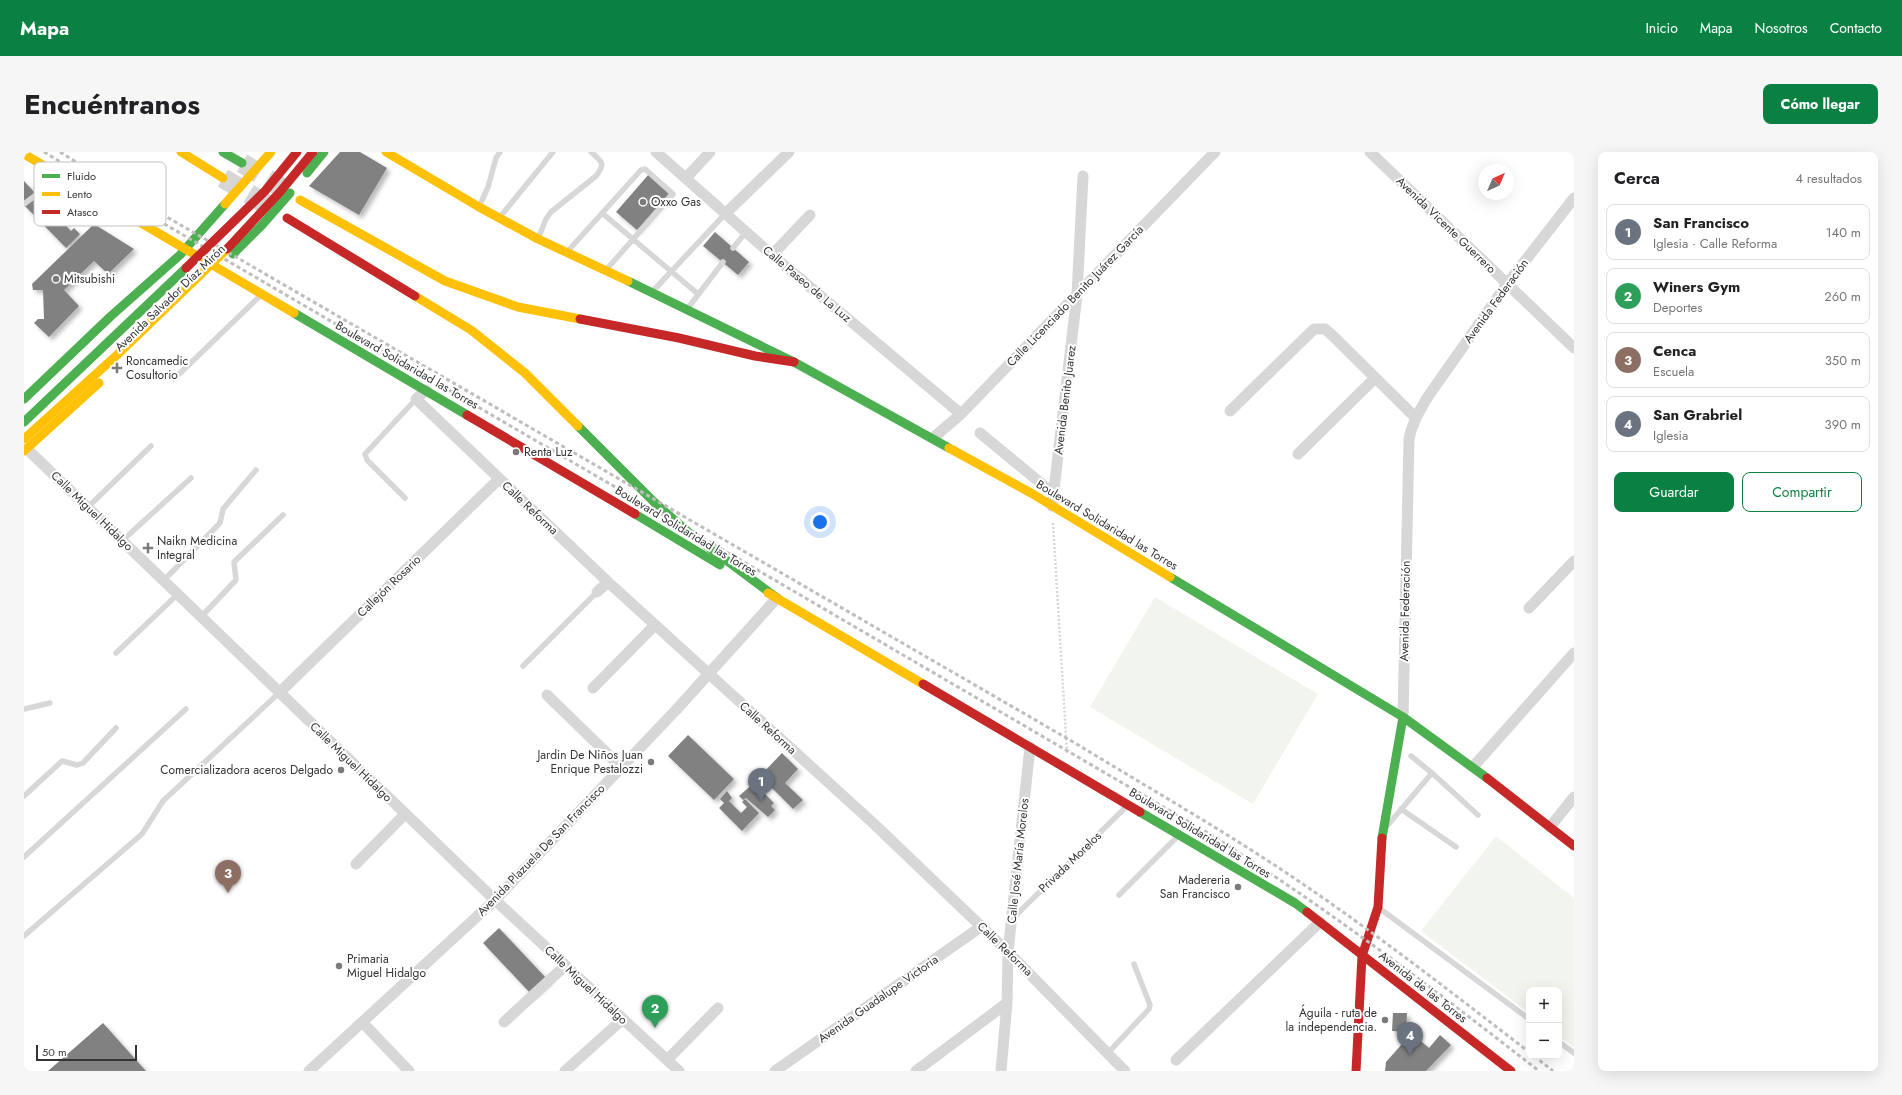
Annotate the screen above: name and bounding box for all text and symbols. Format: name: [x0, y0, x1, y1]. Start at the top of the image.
text: Mapa: [20, 15, 69, 42]
text: Inicio: [1645, 18, 1678, 38]
text: Mapa: [1700, 18, 1733, 38]
text: Nosotros: [1755, 18, 1808, 38]
text: Contacto: [1830, 18, 1882, 38]
text: Encuéntranos: [24, 84, 200, 125]
button: Cómo llegar: [1763, 84, 1878, 124]
legend: [34, 162, 166, 226]
north arrow: [1478, 164, 1514, 200]
text: Cerca: [1614, 166, 1660, 190]
text: Fluido: [67, 168, 96, 184]
text: 4 resultados: [1795, 169, 1862, 188]
street label: Avenida Vicente Guerrero: [1392, 172, 1500, 278]
text: Lento: [67, 186, 92, 202]
place label: Oxxo Gas: [651, 193, 701, 211]
marker: Oxxo Gas: [638, 197, 648, 207]
text: Atasco: [67, 204, 98, 220]
text: San Francisco: [1653, 212, 1749, 234]
street label: Calle Licenciado Benito Juárez García: [1002, 221, 1148, 371]
text: 1: [1625, 223, 1631, 242]
text: 140 m: [1826, 223, 1861, 242]
text: Iglesia · Calle Reforma: [1653, 234, 1777, 253]
street label: Avenida Salvador Díaz Mirón: [111, 240, 229, 356]
street label: Calle Paseo de La Luz: [759, 241, 856, 327]
street label: Avenida Federación: [1459, 255, 1533, 347]
place label: Mitsubishi: [64, 270, 115, 288]
marker: Mitsubishi: [51, 274, 61, 284]
text: Winers Gym: [1653, 276, 1740, 298]
text: 2: [1624, 287, 1632, 306]
text: 260 m: [1824, 287, 1861, 306]
text: Deportes: [1653, 298, 1703, 317]
street label: Boulevard Solidaridad las Torres: [332, 317, 482, 414]
text: Cenca: [1653, 340, 1696, 362]
street label: Avenida Benito Juarez: [1049, 344, 1081, 456]
text: 3: [1624, 351, 1632, 370]
text: 350 m: [1825, 351, 1861, 370]
place label: Roncamedic Cosultorio: [126, 352, 189, 384]
marker: Roncamedic Cosultorio: [111, 362, 123, 374]
text: Escuela: [1653, 362, 1694, 381]
text: San Grabriel: [1653, 404, 1742, 426]
text: 4: [1623, 415, 1633, 434]
text: 390 m: [1825, 415, 1861, 434]
text: Iglesia: [1653, 426, 1688, 445]
place label: Renta Luz: [524, 443, 573, 461]
marker: Renta Luz: [511, 447, 521, 457]
street label: Calle Miguel Hidalgo: [47, 467, 138, 555]
button: Guardar: [1614, 472, 1734, 512]
button: Compartir: [1742, 472, 1862, 512]
street label: Boulevard Solidaridad las Torres: [1033, 475, 1182, 575]
street label: Calle Reforma: [498, 477, 562, 539]
street label: Boulevard Solidaridad las Torres: [612, 481, 761, 581]
your location: [810, 512, 830, 532]
place label: Naikn Medicina Integral: [157, 532, 237, 564]
marker: Naikn Medicina Integral: [142, 542, 154, 554]
street label: Callejón Rosario: [353, 550, 425, 621]
street label: Avenida Federación: [1395, 561, 1415, 661]
street label: Calle Reforma: [735, 697, 801, 759]
street label: Calle Miguel Hidalgo: [306, 718, 397, 806]
place label: Jardin De Niños Juan Enrique Pestalozzi: [535, 746, 643, 778]
marker: Jardin De Niños Juan Enrique Pestalozzi: [646, 757, 656, 767]
place label: Comercializadora aceros Delgado: [160, 761, 333, 779]
marker: Comercializadora aceros Delgado: [336, 765, 346, 775]
pin: 1: [748, 768, 774, 801]
street label: Avenida Plazuela De San Francisco: [473, 780, 609, 920]
street label: Boulevard Solidaridad las Torres: [1126, 783, 1275, 883]
street label: Calle José María Morelos: [1002, 797, 1034, 925]
street label: Privada Morelos: [1034, 827, 1106, 897]
pin: 3: [215, 860, 241, 893]
place label: Madereria San Francisco: [1160, 871, 1230, 903]
marker: Madereria San Francisco: [1233, 882, 1243, 892]
street label: Calle Reforma: [973, 918, 1037, 980]
street label: Calle Miguel Hidalgo: [540, 941, 632, 1029]
street label: Avenida de las Torres: [1375, 947, 1471, 1027]
place label: Primaria Miguel Hidalgo: [347, 950, 426, 982]
street label: Avenida Guadalupe Victoria: [814, 950, 942, 1047]
marker: Primaria Miguel Hidalgo: [334, 961, 344, 971]
map controls: [1526, 987, 1562, 1059]
button: +: [1526, 987, 1562, 1023]
pin: 2: [642, 995, 668, 1028]
place label: Águila - ruta de la independencia.: [1286, 1004, 1377, 1036]
marker: Águila - ruta de la independencia.: [1380, 1015, 1390, 1025]
pin: 4: [1397, 1022, 1423, 1055]
button: −: [1526, 1023, 1562, 1059]
scale bar: [36, 1043, 137, 1062]
text: 50 m: [42, 1044, 67, 1060]

